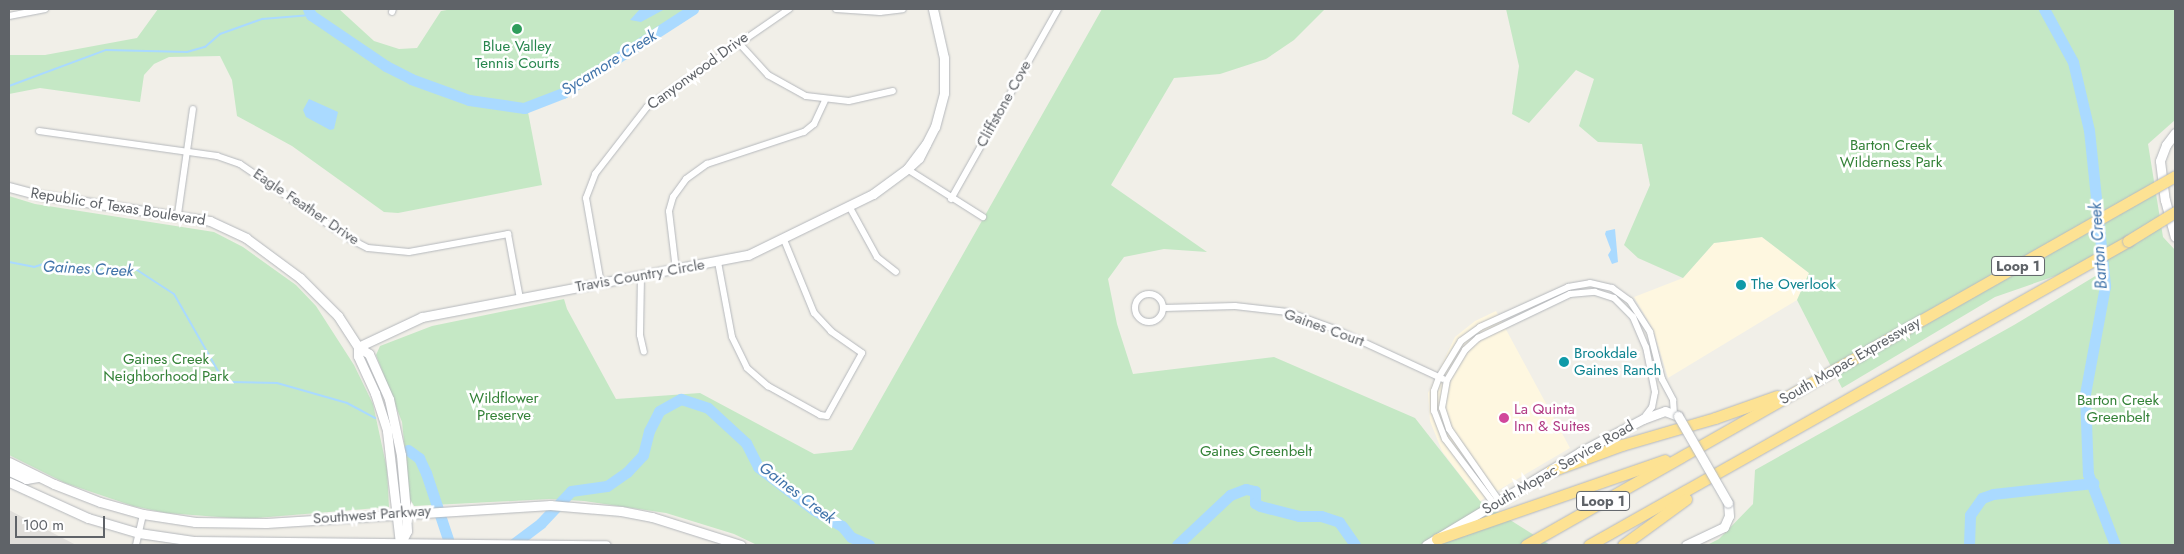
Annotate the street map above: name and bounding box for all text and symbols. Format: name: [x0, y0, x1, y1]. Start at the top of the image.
marker: Blue Valley Tennis Courts: [511, 23, 523, 35]
water label: Sycamore Creek: [558, 26, 660, 100]
street label: Canyonwood Drive: [644, 28, 752, 114]
place label: Blue Valley Tennis Courts: [475, 37, 559, 72]
street label: Cliffstone Cove: [973, 57, 1035, 151]
park label: Barton Creek Wilderness Park: [1840, 136, 1942, 171]
street label: Eagle Feather Drive: [250, 165, 362, 249]
street label: Republic of Texas Boulevard: [29, 184, 207, 230]
water label: Barton Creek: [2086, 202, 2112, 290]
road number: Loop 1: [1990, 255, 2046, 278]
street label: Travis Country Circle: [574, 256, 706, 296]
water label: Gaines Creek: [42, 257, 134, 281]
place label: The Overlook: [1751, 276, 1836, 294]
marker: The Overlook: [1735, 279, 1747, 291]
street label: Gaines Court: [1281, 305, 1367, 351]
street label: South Mopac Expressway: [1776, 313, 1924, 409]
place label: Brookdale Gaines Ranch: [1574, 344, 1661, 379]
park label: Gaines Creek Neighborhood Park: [103, 350, 229, 385]
marker: Brookdale Gaines Ranch: [1558, 356, 1570, 368]
park label: Wildflower Preserve: [469, 389, 539, 424]
park label: Barton Creek Greenbelt: [2077, 391, 2159, 426]
place label: La Quinta Inn & Suites: [1514, 400, 1590, 435]
marker: La Quinta Inn & Suites: [1498, 412, 1510, 424]
street label: South Mopac Service Road: [1479, 417, 1637, 519]
park label: Gaines Greenbelt: [1200, 443, 1312, 461]
water label: Gaines Creek: [755, 458, 839, 528]
road number: Loop 1: [1576, 490, 1630, 512]
street label: Southwest Parkway: [312, 502, 432, 528]
scale bar: [18, 506, 108, 538]
text: 100 m: [23, 514, 64, 536]

